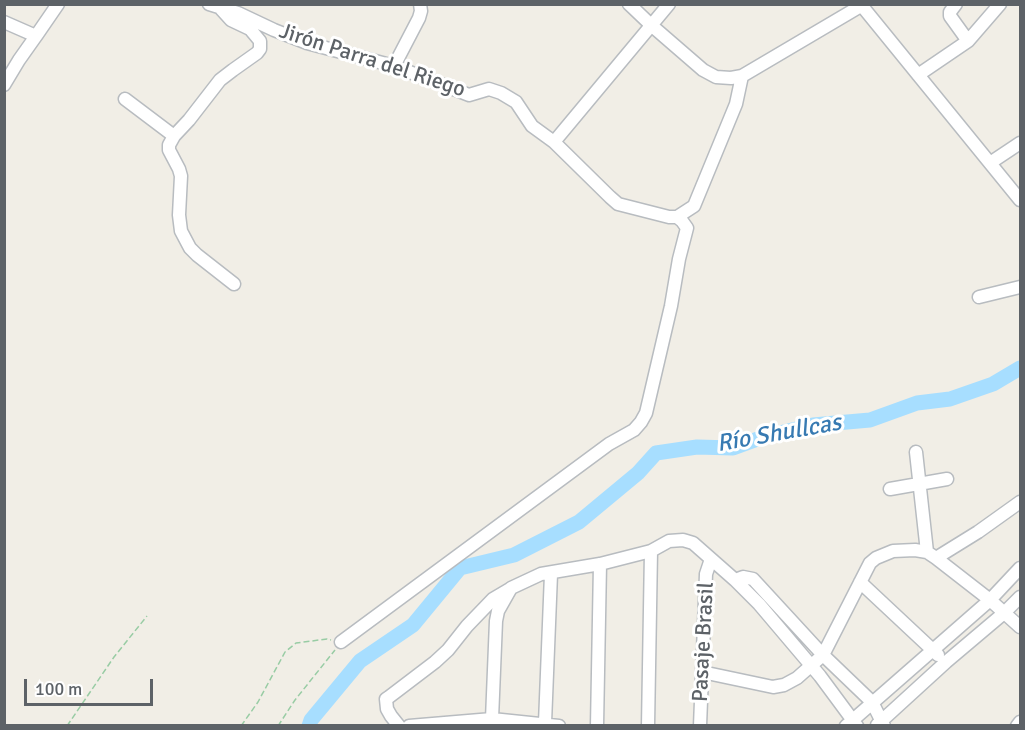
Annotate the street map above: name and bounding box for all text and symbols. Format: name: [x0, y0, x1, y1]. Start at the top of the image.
street label: Jirón Parra del Riego: [276, 18, 468, 104]
water label: Río Shullcas: [715, 409, 843, 459]
street label: Pasaje Brasil: [688, 581, 720, 703]
scale bar: [27, 667, 156, 705]
text: 100 m: [35, 678, 82, 700]

